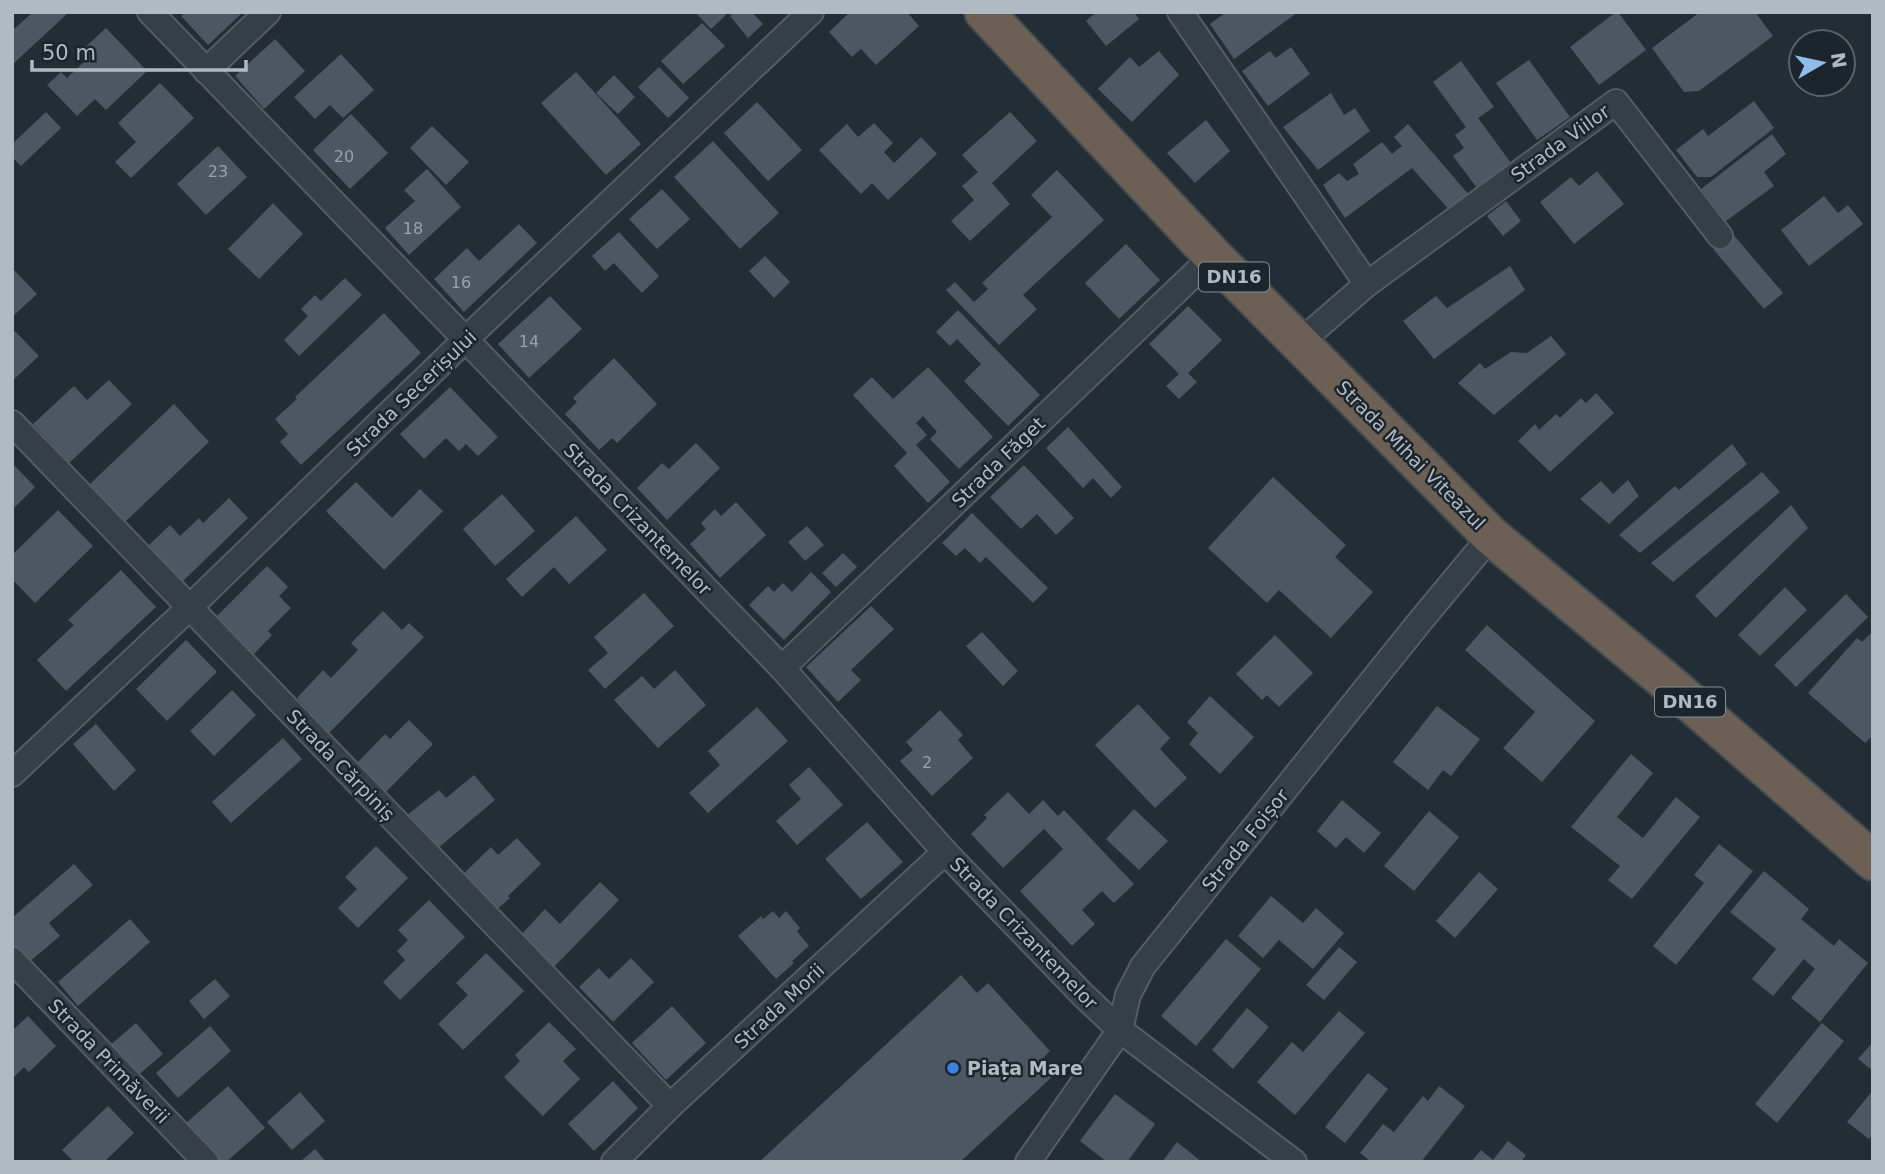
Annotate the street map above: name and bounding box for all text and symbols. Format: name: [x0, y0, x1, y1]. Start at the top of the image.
scale bar: [32, 28, 245, 72]
north arrow: [1787, 28, 1857, 98]
text: 50 m: [42, 41, 96, 65]
text: N: [1827, 51, 1851, 70]
street label: Strada Viilor: [1506, 100, 1614, 186]
house number: 20: [334, 147, 354, 166]
house number: 23: [208, 162, 228, 181]
house number: 18: [403, 219, 423, 238]
road number: DN16: [1199, 262, 1269, 292]
house number: 16: [451, 273, 471, 292]
street label: Strada Secerișului: [341, 325, 481, 461]
house number: 14: [519, 332, 539, 351]
street label: Strada Mihai Viteazul: [1332, 376, 1490, 534]
street label: Strada Făget: [947, 412, 1049, 512]
street label: Strada Crizantemelor: [560, 438, 716, 600]
road number: DN16: [1655, 688, 1725, 716]
street label: Strada Cărpiniș: [282, 705, 400, 826]
house number: 2: [922, 753, 932, 772]
street label: Strada Foișor: [1197, 784, 1294, 896]
street label: Strada Crizantemelor: [946, 852, 1102, 1014]
street label: Strada Morii: [729, 959, 829, 1053]
street label: Strada Primăverii: [44, 994, 174, 1128]
place label: Piața Mare: [967, 1057, 1083, 1080]
marker: Piața Mare: [945, 1060, 961, 1076]

